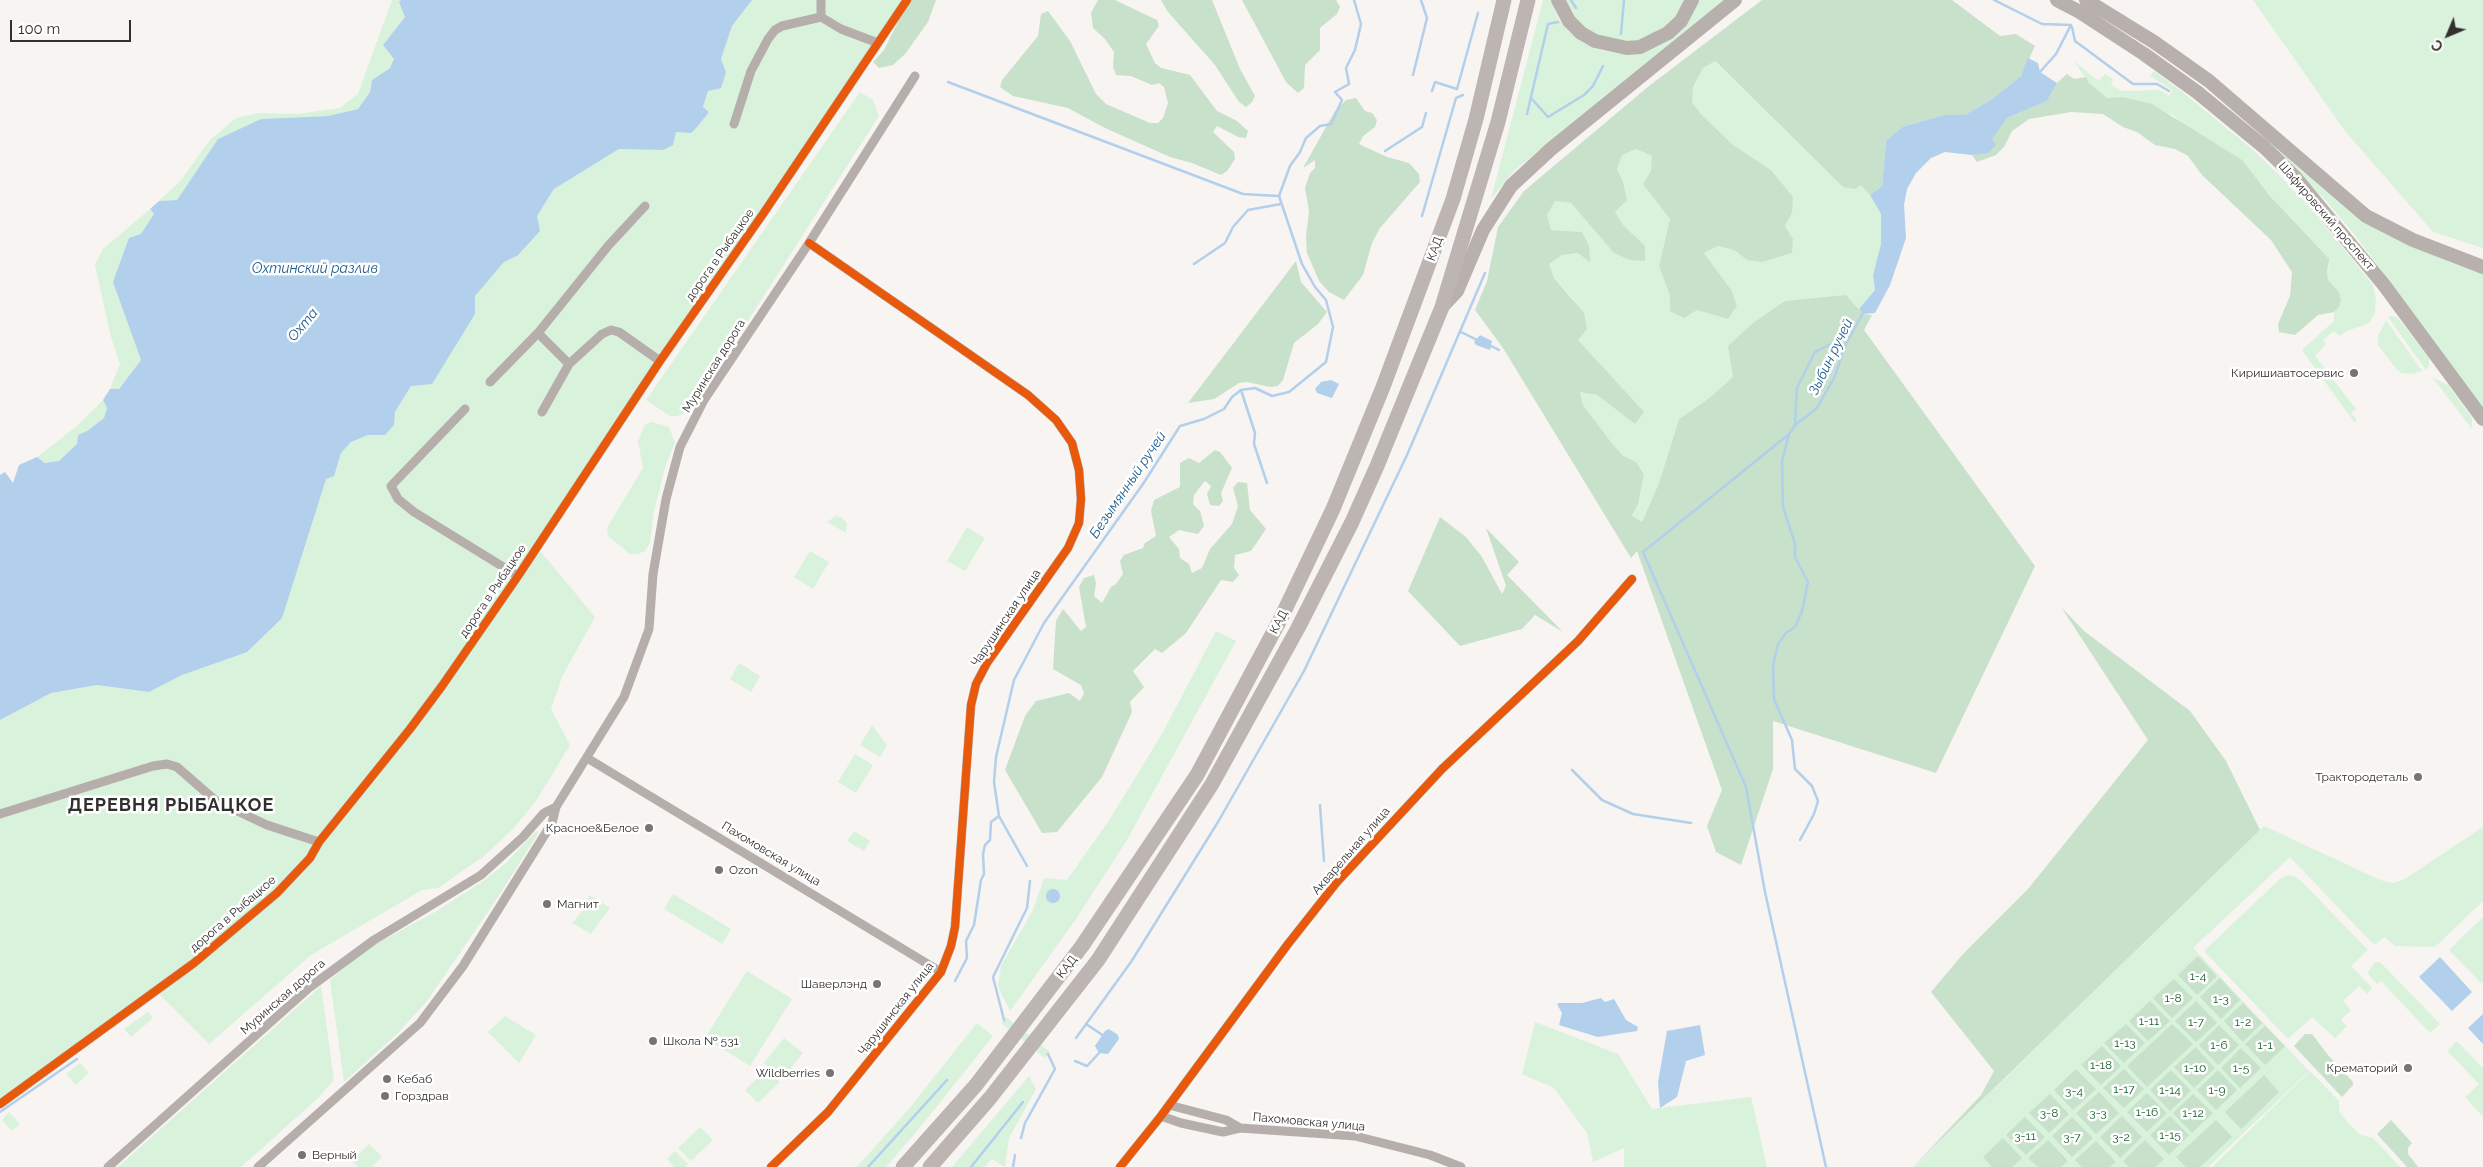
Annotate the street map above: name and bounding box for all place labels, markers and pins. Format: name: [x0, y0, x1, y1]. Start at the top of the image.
place label: Киришиавтосервис: [2231, 366, 2344, 380]
marker: Киришиавтосервис: [2348, 367, 2360, 379]
place label: Трактородеталь: [2315, 770, 2408, 784]
marker: Трактородеталь: [2412, 771, 2424, 783]
place label: Красное&Белое: [546, 821, 639, 835]
marker: Красное&Белое: [643, 822, 655, 834]
place label: Ozon: [729, 863, 758, 877]
marker: Ozon: [713, 864, 725, 876]
place label: Магнит: [557, 897, 599, 911]
marker: Магнит: [541, 898, 553, 910]
place label: Шаверлэнд: [801, 977, 867, 991]
marker: Шаверлэнд: [871, 978, 883, 990]
place label: Школа № 531: [663, 1034, 739, 1048]
marker: Школа № 531: [647, 1035, 659, 1047]
place label: Крематорий: [2327, 1061, 2398, 1075]
marker: Крематорий: [2402, 1062, 2414, 1074]
place label: Wildberries: [756, 1066, 820, 1080]
marker: Wildberries: [824, 1067, 836, 1079]
place label: Кебаб: [397, 1072, 432, 1086]
marker: Кебаб: [381, 1073, 393, 1085]
place label: Горздрав: [395, 1089, 449, 1103]
marker: Горздрав: [379, 1090, 391, 1102]
place label: Верный: [312, 1148, 357, 1162]
marker: Верный: [296, 1149, 308, 1161]

